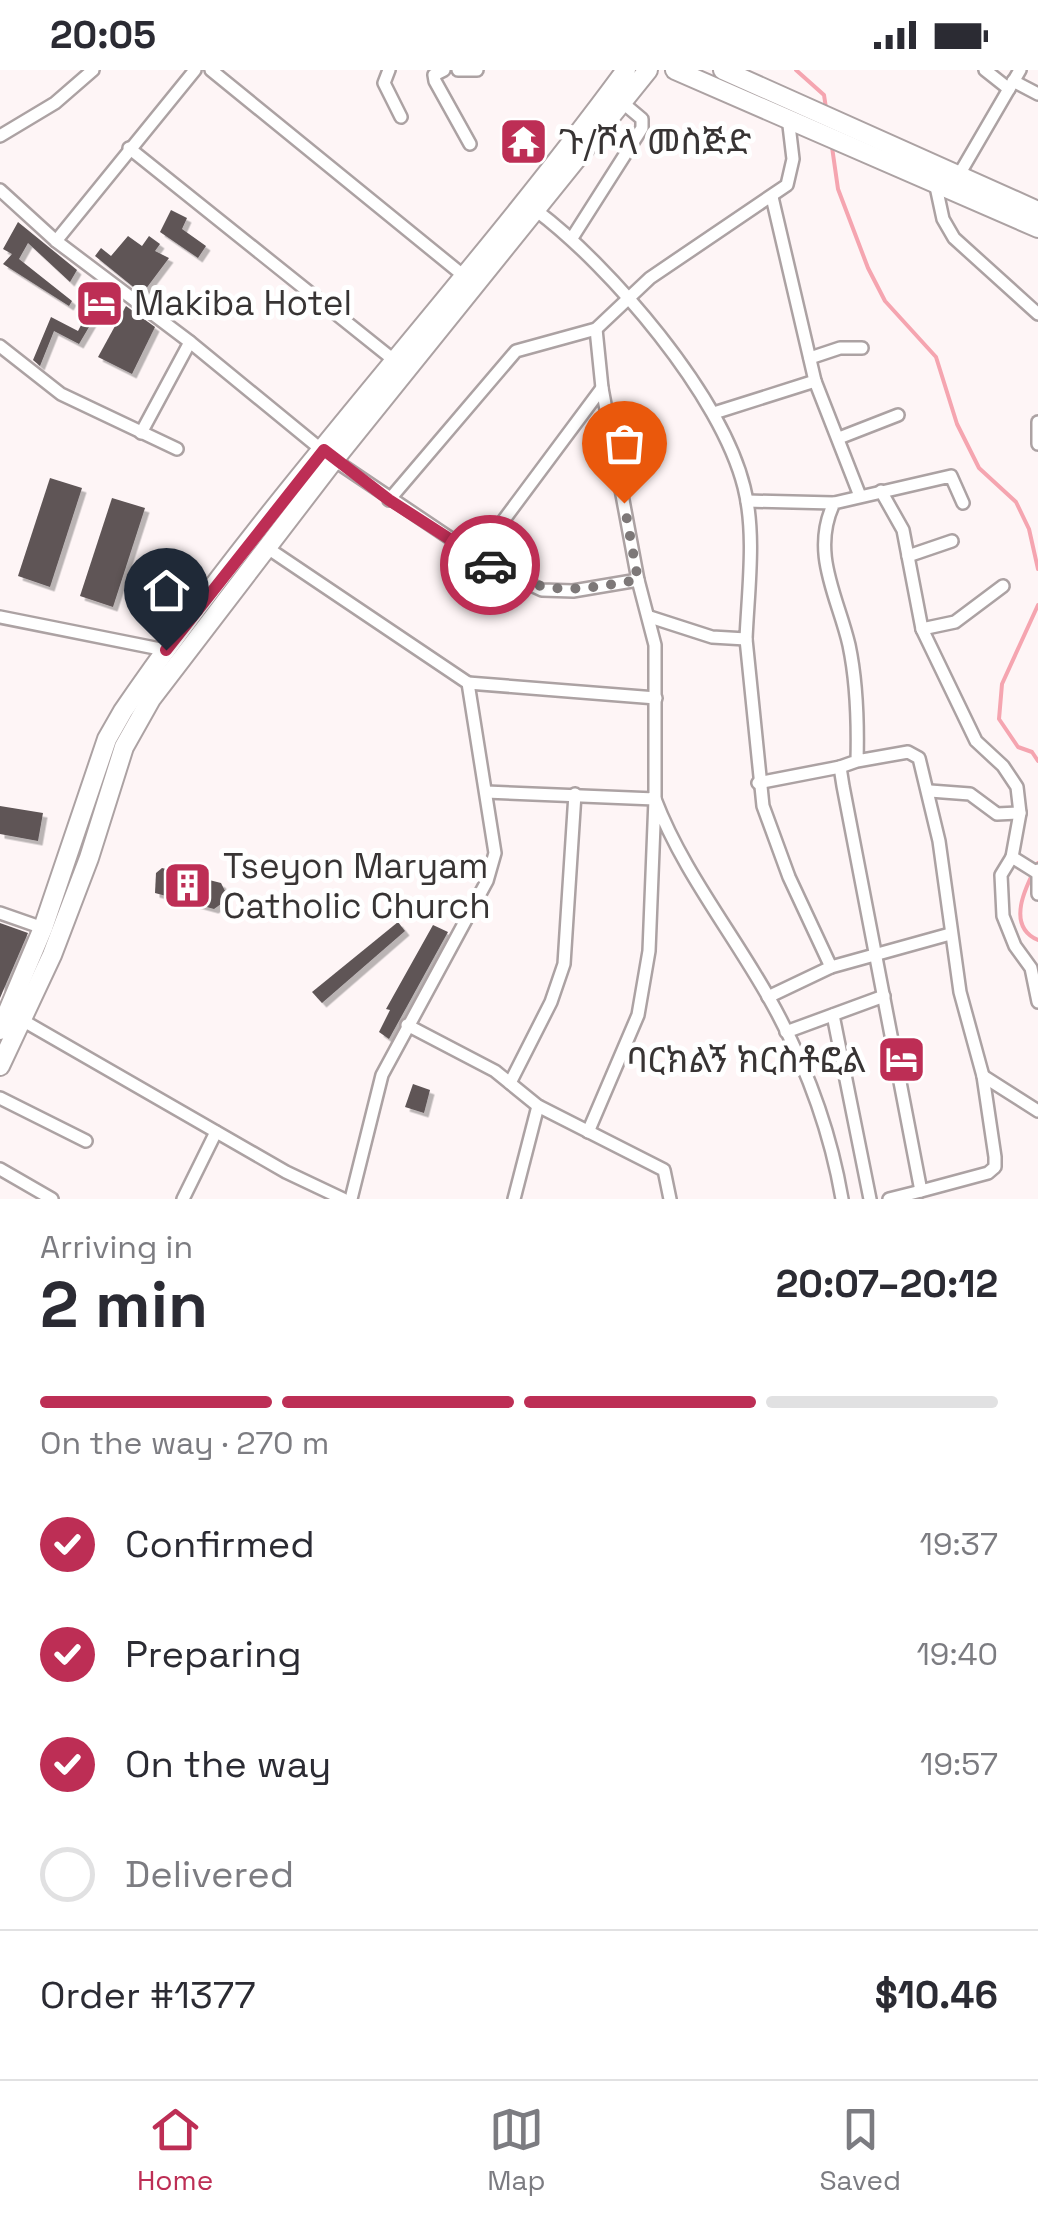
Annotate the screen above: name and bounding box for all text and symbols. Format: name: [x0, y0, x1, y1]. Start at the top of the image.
text: 20:05: [50, 11, 156, 59]
temple icon: ጉ/ሾላ መስጅድ: [498, 116, 550, 168]
place label: ጉ/ሾላ መስጅድ: [559, 120, 751, 164]
hotel icon: Makiba Hotel: [73, 277, 125, 329]
place label: Makiba Hotel: [134, 281, 352, 325]
pin: [582, 401, 667, 504]
icon: bag: [597, 416, 652, 471]
courier: [440, 515, 540, 615]
icon: car: [463, 538, 518, 593]
pin: [124, 548, 209, 651]
icon: home: [139, 563, 194, 618]
place label: Tseyon Maryam Catholic Church: [223, 844, 491, 928]
building icon: Tseyon Maryam Catholic Church: [162, 860, 214, 912]
hotel icon: ባርክልኝ ክርስቶፎል: [875, 1034, 927, 1086]
place label: ባርክልኝ ክርስቶፎል: [626, 1038, 866, 1082]
text: Arriving in: [40, 1227, 193, 1267]
text: 20:07–20:12: [776, 1260, 998, 1308]
text: 2 min: [40, 1263, 208, 1346]
text: On the way · 270 m: [40, 1423, 329, 1463]
icon: check: [40, 1517, 95, 1572]
text: Confirmed: [125, 1520, 315, 1568]
text: 19:37: [920, 1524, 998, 1564]
icon: check: [40, 1627, 95, 1682]
text: Preparing: [125, 1630, 302, 1678]
text: 19:40: [916, 1634, 998, 1674]
icon: check: [40, 1737, 95, 1792]
text: On the way: [125, 1740, 331, 1788]
text: 19:57: [920, 1744, 998, 1784]
text: Delivered: [125, 1850, 294, 1898]
text: Order #1377: [40, 1971, 256, 2019]
text: $10.46: [875, 1971, 998, 2019]
tab: Home: [137, 2102, 213, 2198]
tab: Map: [487, 2102, 546, 2198]
tab: Saved: [819, 2102, 901, 2198]

